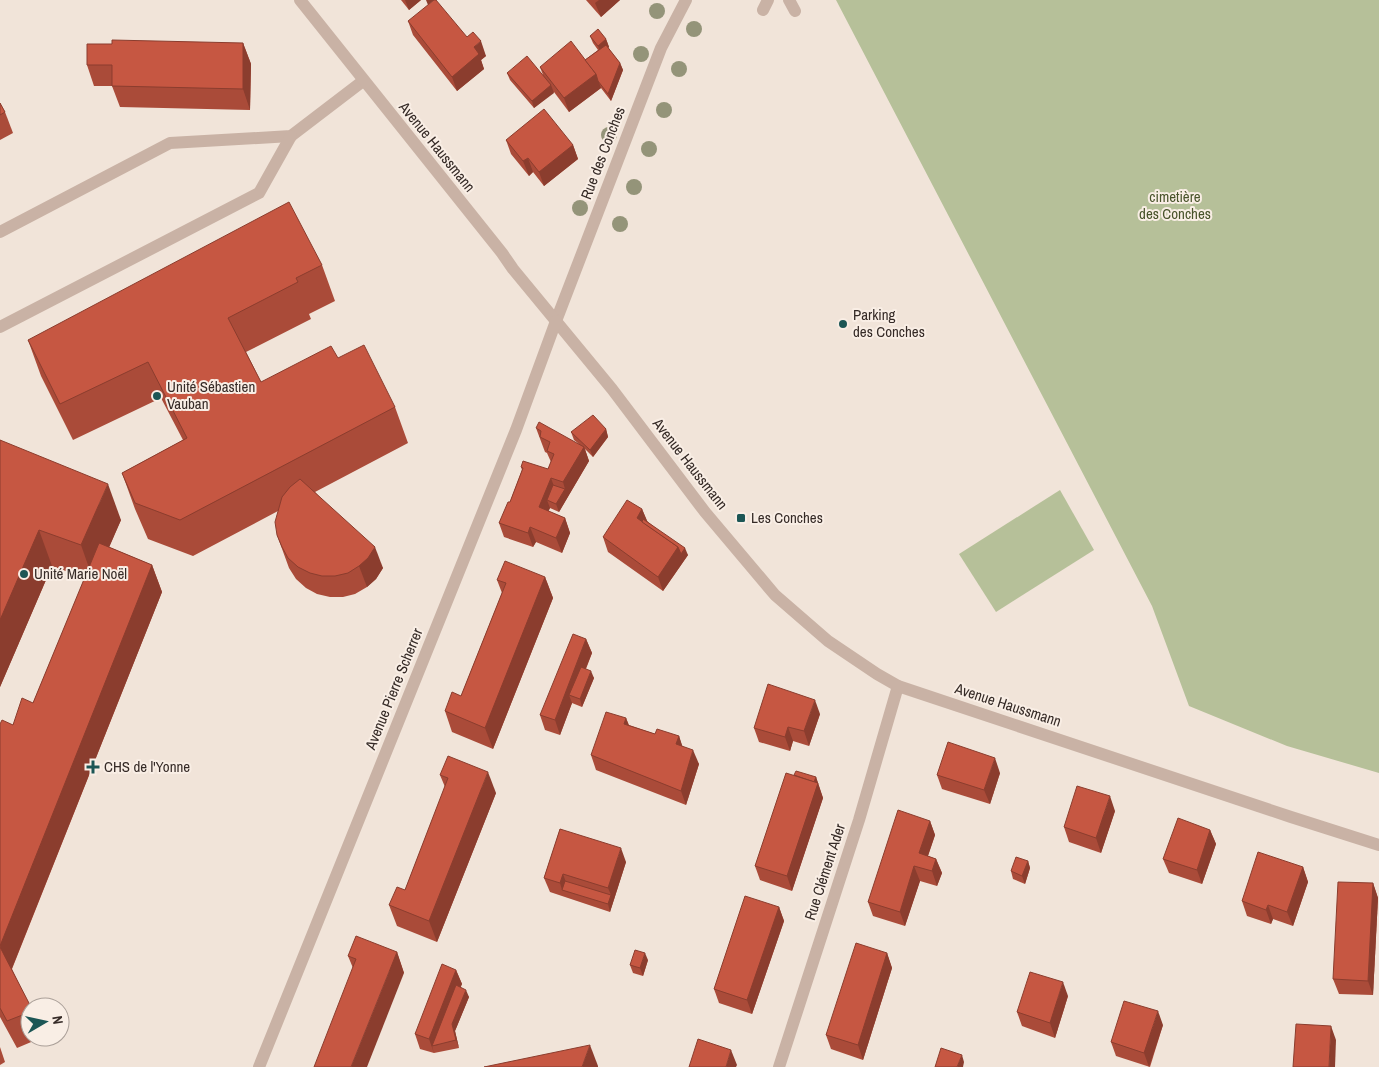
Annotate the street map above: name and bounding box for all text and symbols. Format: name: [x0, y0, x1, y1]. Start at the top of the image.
street label: Avenue Haussmann: [394, 96, 480, 196]
street label: Rue des Conches: [575, 103, 630, 202]
park label: cimetière des Conches: [1139, 186, 1211, 224]
place label: Parking des Conches: [853, 304, 925, 342]
marker: Parking des Conches: [837, 318, 849, 330]
place label: Unité Sébastien Vauban: [167, 376, 255, 414]
marker: Unité Sébastien Vauban: [151, 390, 163, 402]
street label: Avenue Haussmann: [647, 413, 733, 514]
place label: Les Conches: [751, 507, 823, 528]
marker: Les Conches: [735, 512, 747, 524]
place label: Unité Marie Noël: [34, 563, 127, 584]
marker: Unité Marie Noël: [18, 568, 30, 580]
street label: Avenue Pierre Scherrer: [359, 625, 427, 753]
street label: Avenue Haussmann: [951, 677, 1064, 732]
place label: CHS de l'Yonne: [104, 756, 190, 777]
marker: CHS de l'Yonne: [86, 760, 100, 774]
street label: Rue Clément Ader: [799, 821, 850, 923]
north arrow: [20, 997, 70, 1047]
text: N: [48, 1014, 67, 1025]

